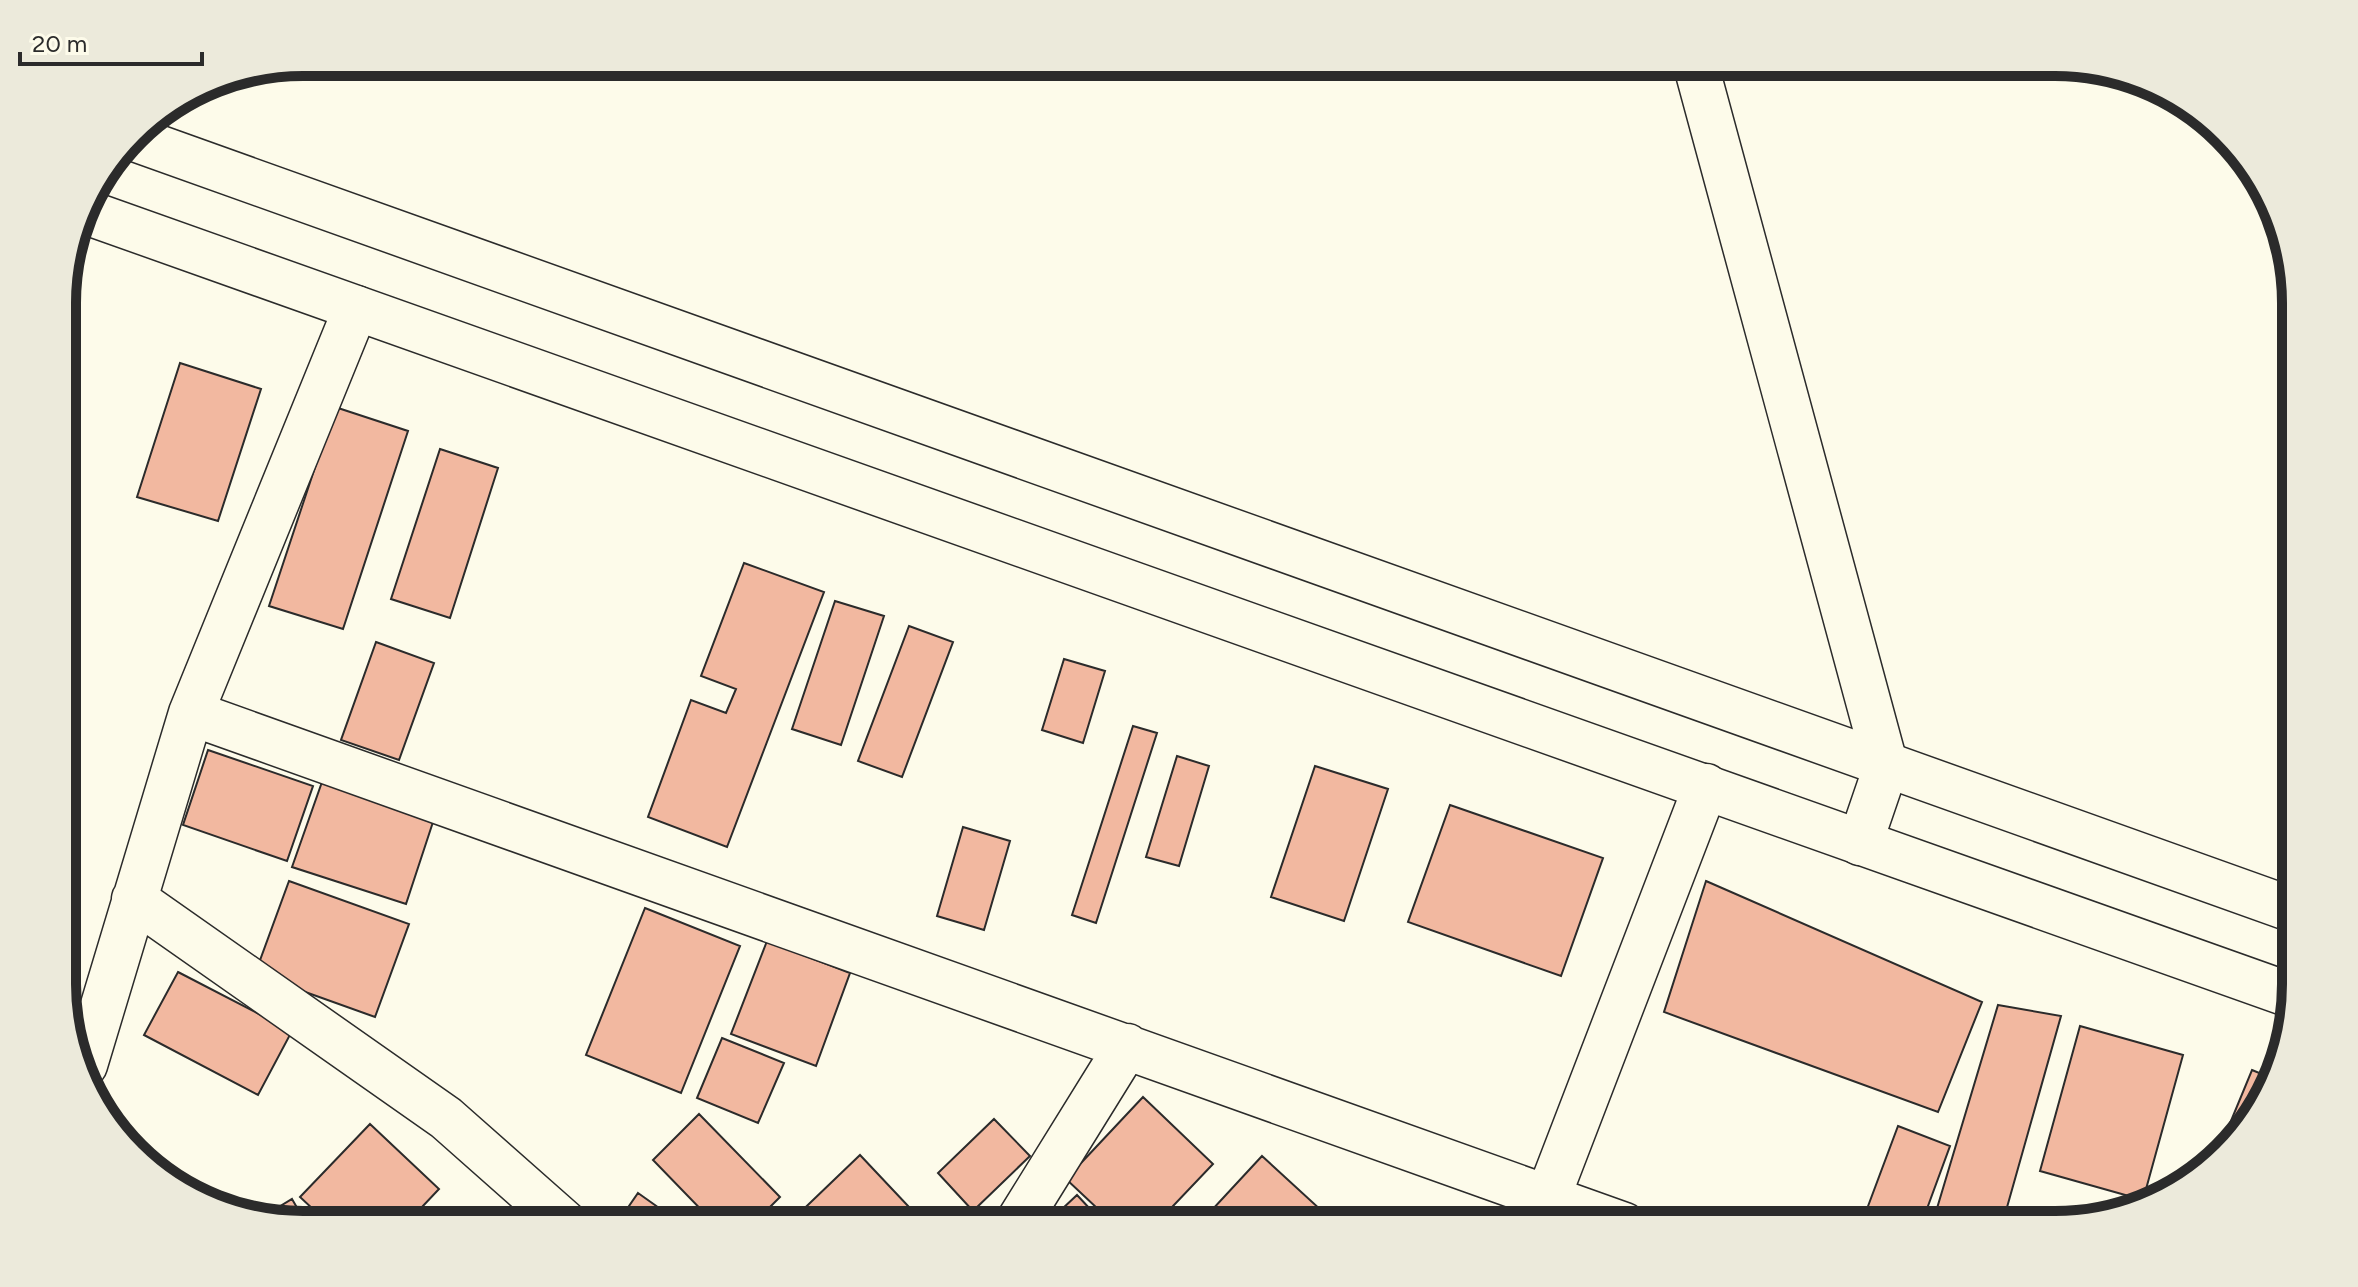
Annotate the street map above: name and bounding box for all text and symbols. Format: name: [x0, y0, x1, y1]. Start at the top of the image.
scale bar: [20, 16, 202, 66]
text: 20 m: [32, 29, 87, 58]

